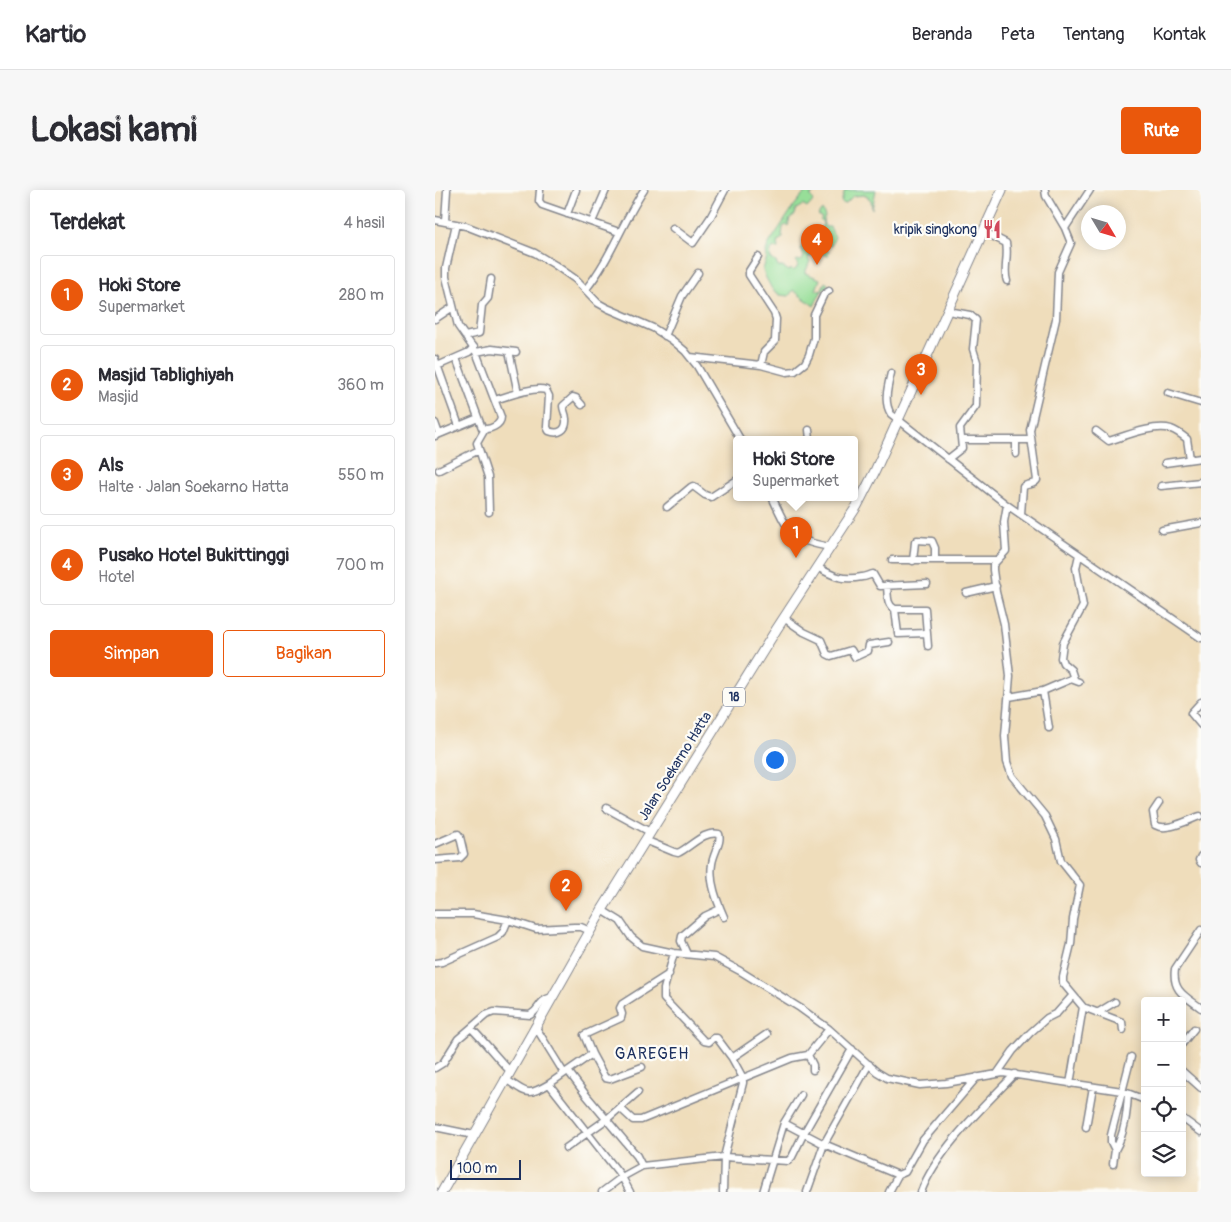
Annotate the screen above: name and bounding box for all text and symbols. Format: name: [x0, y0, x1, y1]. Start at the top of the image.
text: Kartio: [25, 20, 86, 49]
text: Beranda: [912, 23, 972, 46]
text: Peta: [1000, 23, 1035, 46]
text: Tentang: [1063, 23, 1125, 46]
text: Kontak: [1153, 23, 1206, 46]
button: Rute: [1121, 107, 1201, 154]
text: Lokasi kami: [30, 108, 197, 152]
north arrow: [1081, 205, 1126, 250]
text: Terdekat: [50, 209, 125, 236]
text: 4 hasil: [343, 213, 385, 233]
restaurant icon: kripik singkong: [981, 218, 1003, 240]
place label: kripik singkong: [894, 221, 977, 238]
pin: 4: [801, 224, 833, 265]
text: Hoki Store: [98, 273, 180, 297]
text: 1: [64, 285, 70, 305]
text: 280 m: [338, 285, 384, 305]
text: Supermarket: [98, 297, 185, 317]
pin: 3: [905, 354, 937, 395]
text: Masjid Tablighiyah: [98, 363, 234, 387]
text: 2: [63, 375, 71, 395]
text: 360 m: [337, 375, 384, 395]
text: Masjid: [98, 387, 138, 407]
popup: [733, 436, 858, 501]
text: Hoki Store: [752, 447, 834, 471]
text: Als: [98, 453, 123, 477]
text: 3: [63, 465, 71, 485]
text: 550 m: [338, 465, 384, 485]
text: Supermarket: [752, 471, 839, 491]
text: Halte · Jalan Soekarno Hatta: [98, 477, 289, 497]
pin: 1: [780, 517, 812, 558]
text: Pusako Hotel Bukittinggi: [98, 543, 289, 567]
text: 4: [62, 555, 72, 575]
text: 700 m: [336, 555, 384, 575]
text: Hotel: [98, 567, 135, 587]
button: Simpan: [50, 630, 213, 677]
button: Bagikan: [223, 630, 385, 677]
road number: 18: [723, 688, 745, 706]
street label: Jalan Soekarno Hatta: [635, 708, 715, 824]
your location: [762, 747, 788, 773]
pin: 2: [550, 870, 582, 911]
map controls: [1141, 997, 1186, 1177]
button: +: [1141, 997, 1186, 1042]
button: −: [1141, 1042, 1186, 1087]
district label: GAREGEH: [615, 1044, 689, 1064]
button: locate: [1141, 1087, 1186, 1132]
button: layers: [1141, 1132, 1186, 1177]
scale bar: [450, 1157, 521, 1180]
text: 100 m: [457, 1160, 497, 1177]

